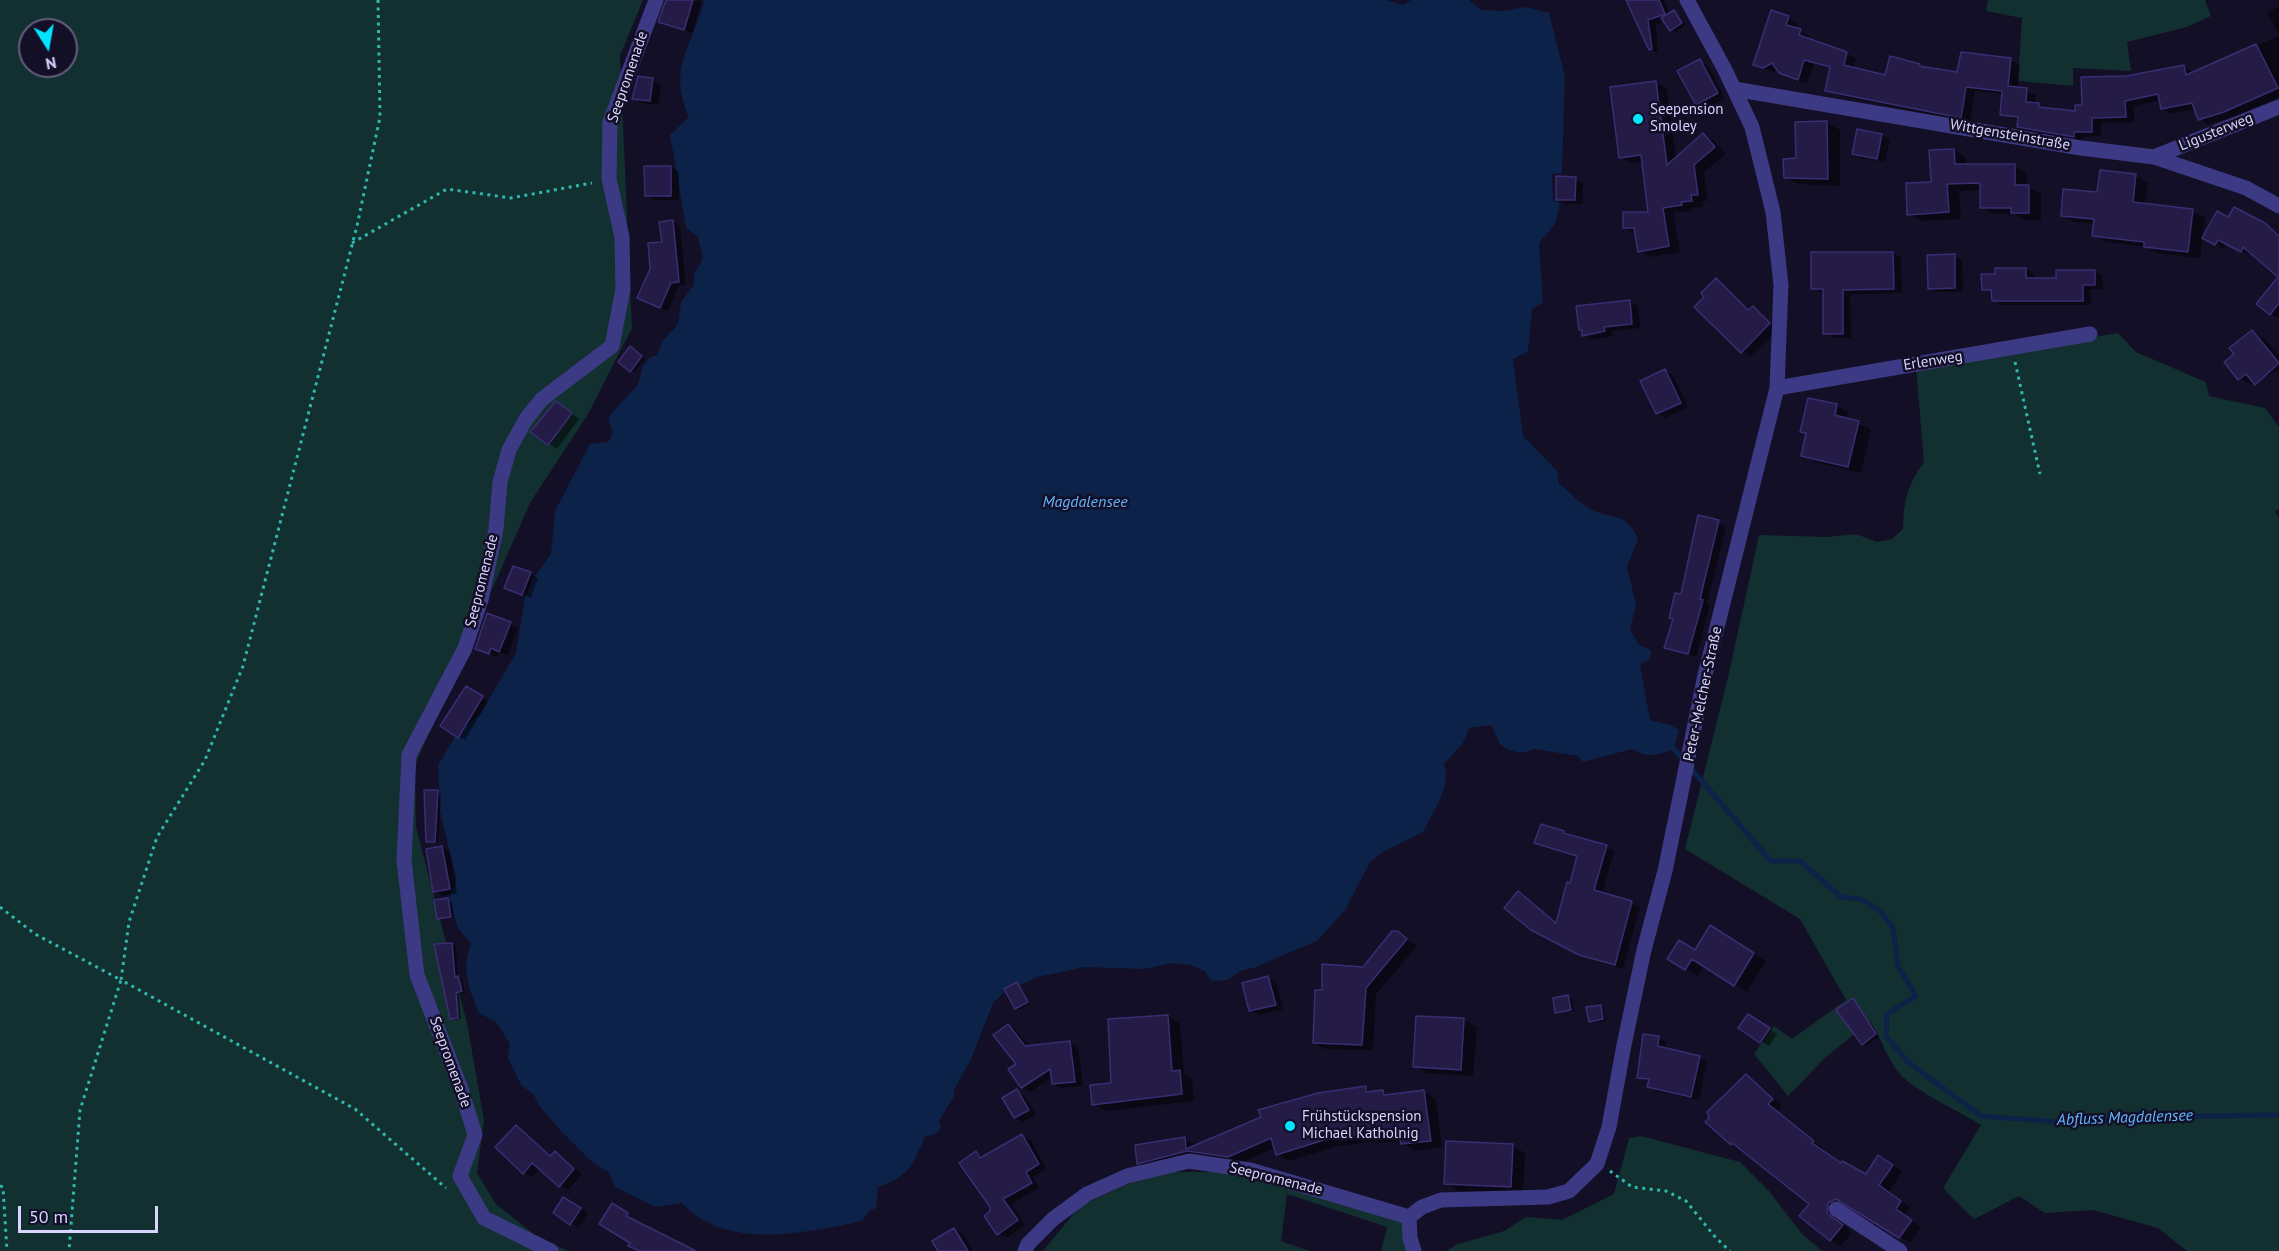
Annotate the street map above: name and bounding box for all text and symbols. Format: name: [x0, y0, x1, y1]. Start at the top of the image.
north arrow: [18, 18, 78, 78]
street label: Seepromenade: [604, 29, 652, 125]
text: N: [44, 53, 58, 75]
place label: Seepension Smoley: [1650, 101, 1724, 136]
street label: Ligusterweg: [2176, 109, 2256, 155]
marker: Seepension Smoley: [1631, 112, 1645, 126]
street label: Wittgensteinstraße: [1948, 116, 2072, 154]
street label: Erlenweg: [1902, 347, 1964, 375]
water label: Magdalensee: [1042, 492, 1128, 512]
street label: Seepromenade: [462, 533, 502, 629]
street label: Peter-Melcher-Straße: [1680, 625, 1726, 763]
street label: Seepromenade: [425, 1014, 475, 1110]
water label: Abfluss Magdalensee: [2057, 1106, 2193, 1130]
place label: Frühstückspension Michael Katholnig: [1302, 1108, 1421, 1143]
marker: Frühstückspension Michael Katholnig: [1283, 1119, 1297, 1133]
street label: Seepromenade: [1228, 1159, 1324, 1199]
scale bar: [21, 1194, 160, 1232]
text: 50 m: [29, 1205, 68, 1228]

